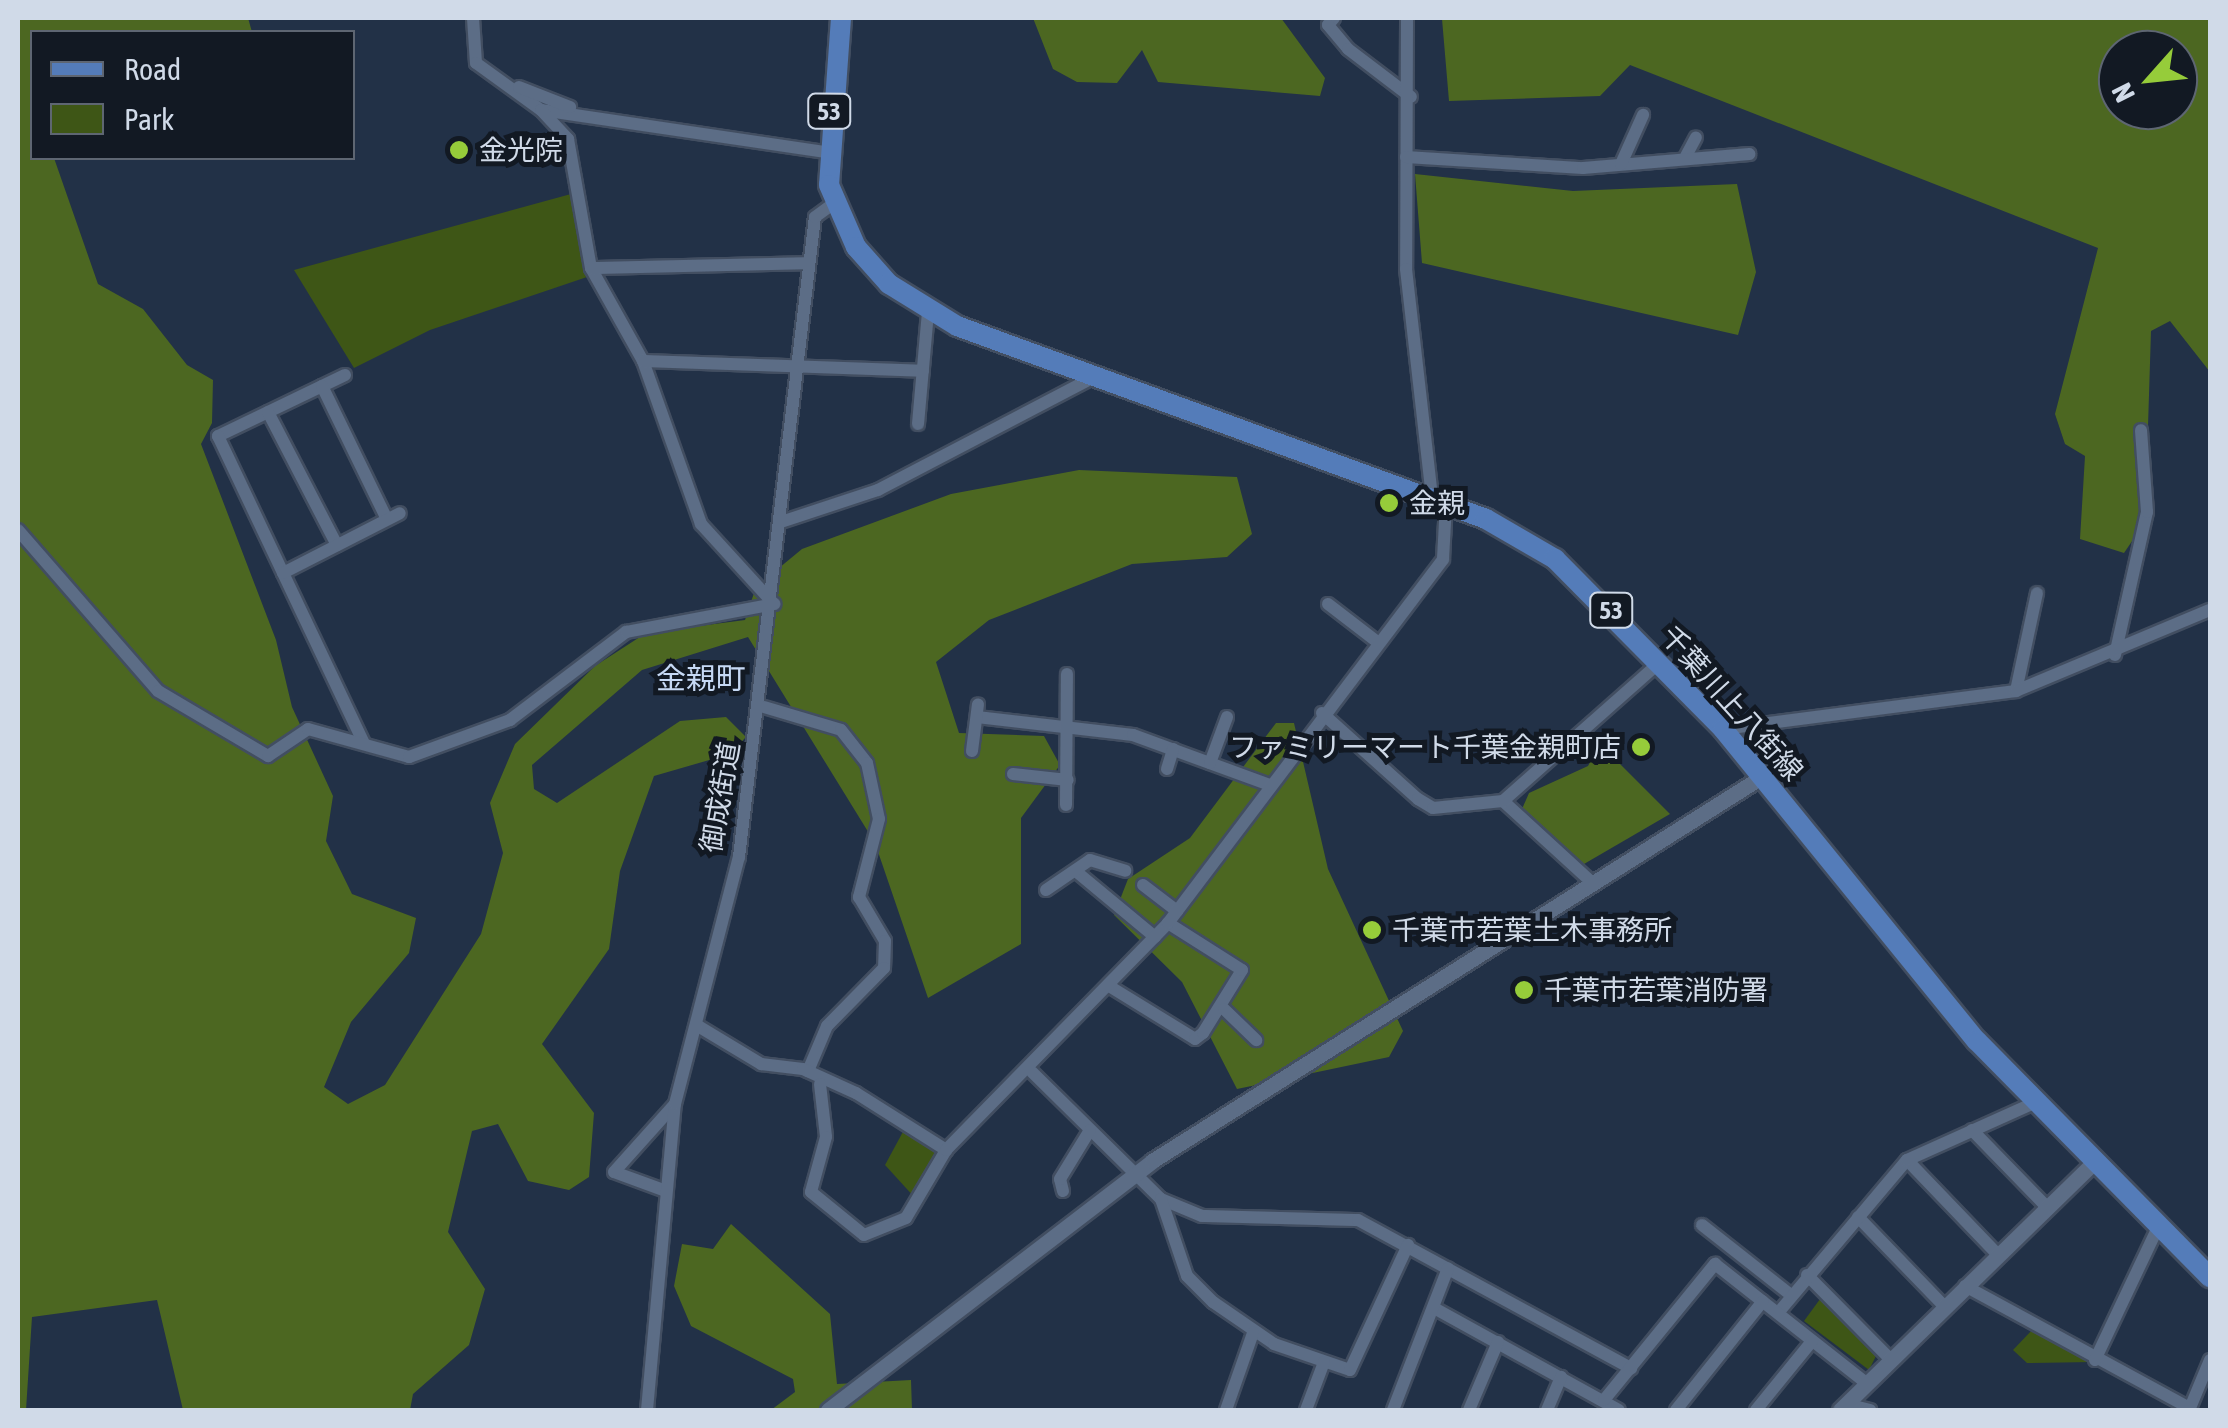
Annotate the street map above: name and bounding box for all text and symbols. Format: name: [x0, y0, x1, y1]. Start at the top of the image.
legend: [30, 30, 355, 160]
north arrow: [2098, 30, 2198, 130]
text: Road: [124, 52, 181, 86]
text: N: [2105, 78, 2141, 107]
road number: 53: [806, 91, 852, 131]
text: Park: [124, 102, 174, 136]
place label: 金光院: [479, 133, 563, 167]
marker: 金光院: [448, 139, 470, 161]
place label: 金親: [1409, 486, 1465, 520]
marker: 金親: [1378, 492, 1400, 514]
road number: 53: [1588, 590, 1634, 630]
street label: 千葉川上八街線: [1654, 619, 1810, 787]
district label: 金親町: [656, 660, 746, 696]
place label: ファミリーマート千葉金親町店: [1229, 730, 1621, 764]
marker: ファミリーマート千葉金親町店: [1630, 736, 1652, 758]
street label: 御成街道: [694, 739, 746, 855]
place label: 千葉市若葉土木事務所: [1392, 913, 1672, 947]
marker: 千葉市若葉土木事務所: [1361, 919, 1383, 941]
place label: 千葉市若葉消防署: [1544, 973, 1768, 1007]
marker: 千葉市若葉消防署: [1513, 979, 1535, 1001]

